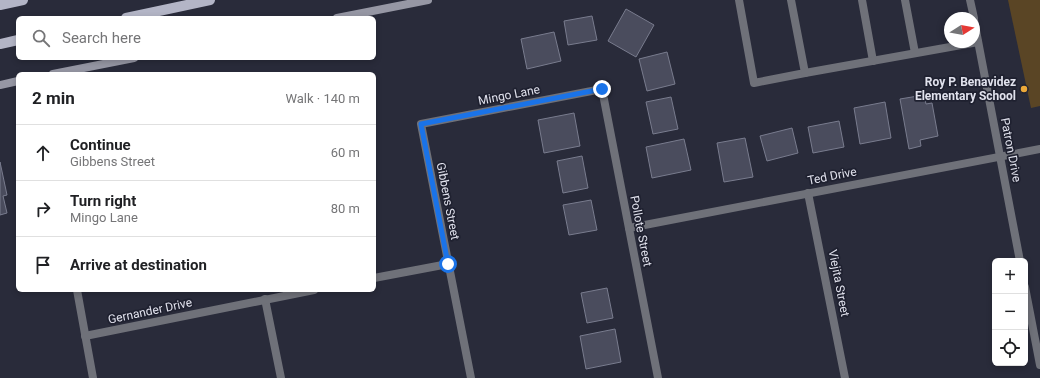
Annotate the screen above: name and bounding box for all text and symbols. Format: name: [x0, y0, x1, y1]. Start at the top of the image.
north arrow: [944, 12, 980, 48]
search box: [16, 16, 376, 60]
icon: search: [30, 27, 52, 49]
text: Search here: [62, 29, 141, 47]
place label: Roy P. Benavidez Elementary School: [915, 75, 1016, 103]
route end: [593, 80, 611, 98]
street label: Mingo Lane: [477, 82, 541, 108]
marker: Roy P. Benavidez Elementary School: [1019, 84, 1029, 94]
text: 2 min: [32, 88, 75, 108]
text: Walk · 140 m: [285, 91, 360, 106]
street label: Patron Drive: [998, 117, 1024, 183]
text: Continue: [70, 136, 131, 154]
icon: ahead: [32, 142, 54, 164]
text: 60 m: [331, 145, 360, 160]
text: Gibbens Street: [70, 154, 155, 169]
street label: Gibbens Street: [434, 161, 462, 241]
street label: Ted Drive: [806, 164, 858, 188]
text: Turn right: [70, 192, 136, 210]
street label: Pollote Street: [627, 194, 655, 268]
icon: right: [32, 198, 54, 220]
text: 80 m: [331, 201, 360, 216]
text: Mingo Lane: [70, 210, 138, 225]
street label: Viejita Street: [826, 248, 852, 318]
icon: arrive: [32, 254, 54, 276]
route start: [439, 255, 457, 273]
text: Arrive at destination: [70, 256, 207, 274]
map controls: [992, 258, 1028, 366]
button: +: [992, 258, 1028, 294]
button: −: [992, 294, 1028, 330]
street label: Gernander Drive: [107, 295, 193, 327]
button: locate: [992, 330, 1028, 366]

